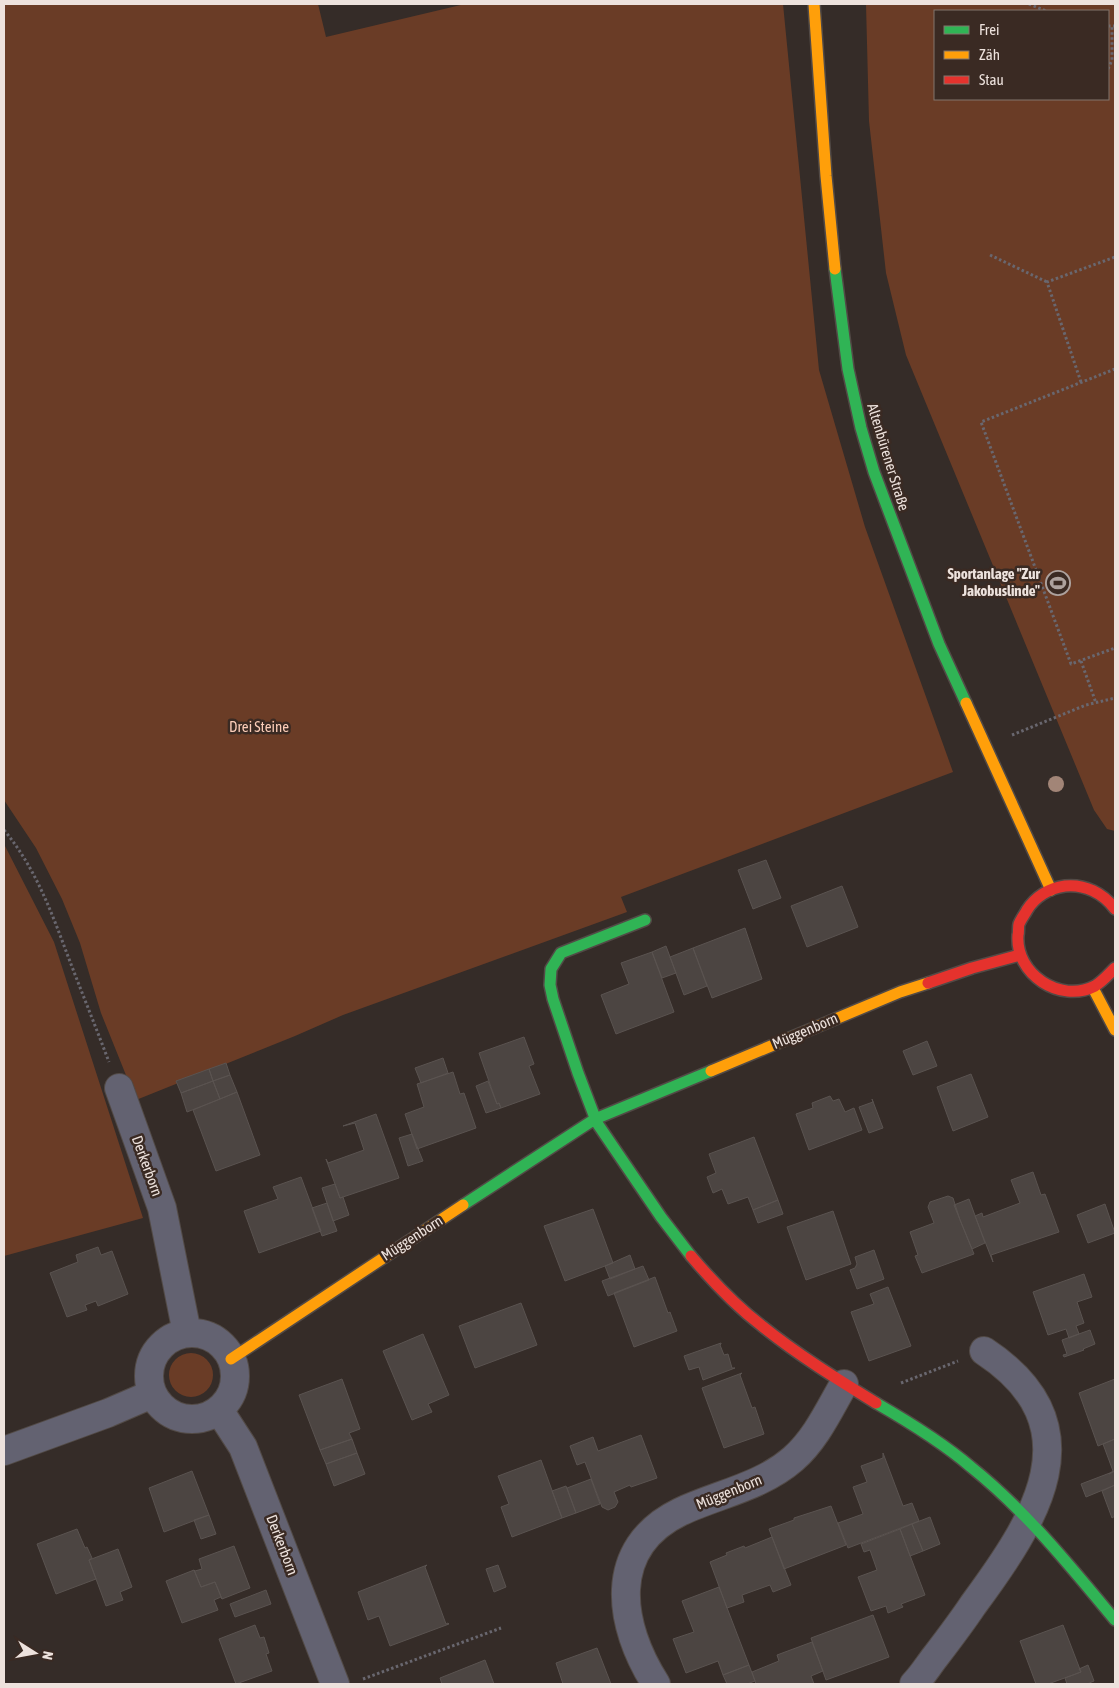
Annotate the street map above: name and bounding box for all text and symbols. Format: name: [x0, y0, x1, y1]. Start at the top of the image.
legend: [934, 10, 1109, 100]
text: Frei: [979, 21, 999, 38]
text: Zäh: [979, 46, 1000, 63]
text: Stau: [979, 71, 1004, 88]
street label: Altenbürener Straße: [864, 401, 913, 513]
place label: Sportanlage "Zur Jakobuslinde": [947, 565, 1041, 599]
sports icon: Sportanlage "Zur Jakobuslinde": [1045, 570, 1071, 596]
park label: Drei Steine: [229, 718, 289, 735]
street label: Müggenborn: [769, 1009, 840, 1052]
street label: Derkerborn: [129, 1133, 166, 1198]
street label: Müggenborn: [378, 1212, 446, 1264]
street label: Müggenborn: [693, 1471, 764, 1512]
street label: Derkerborn: [263, 1512, 302, 1577]
north arrow: [10, 1628, 60, 1678]
text: N: [39, 1650, 56, 1661]

